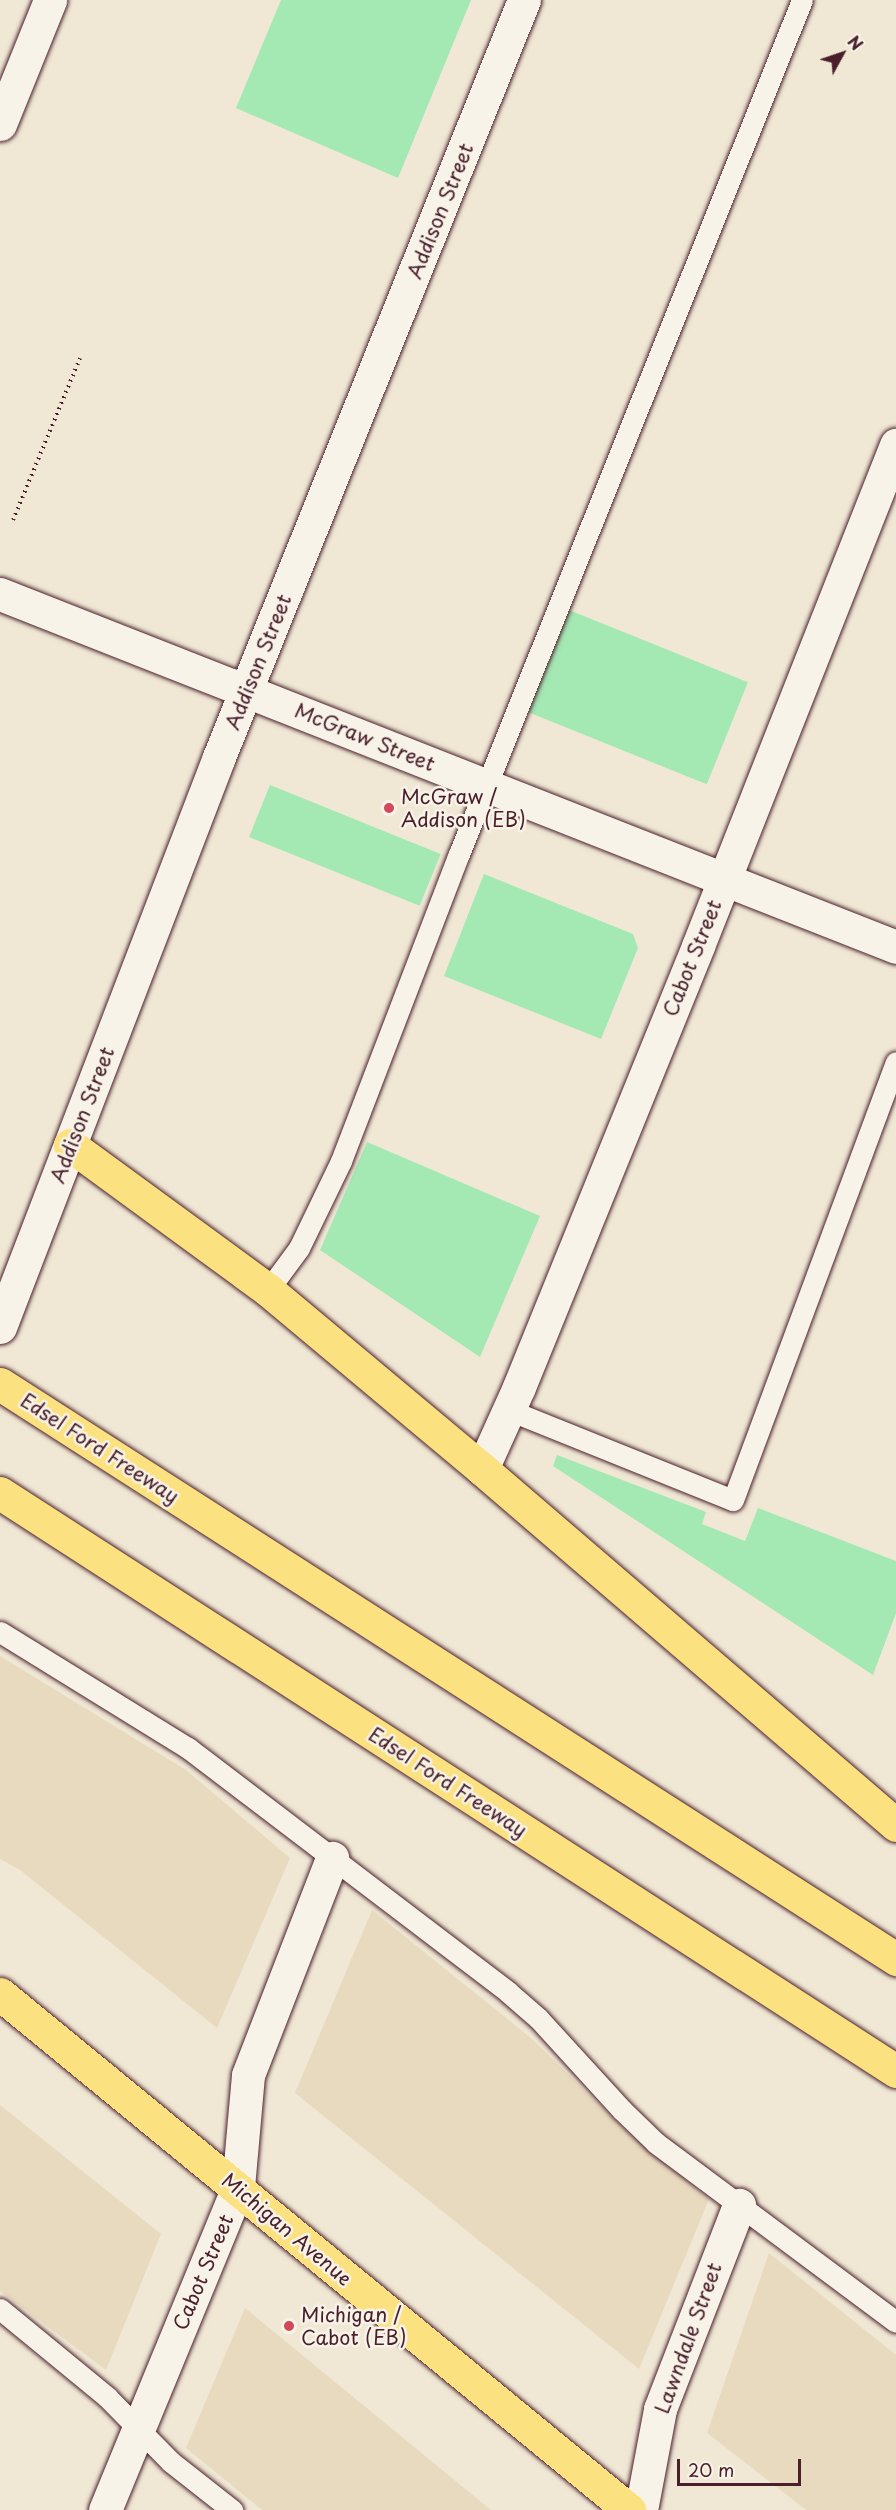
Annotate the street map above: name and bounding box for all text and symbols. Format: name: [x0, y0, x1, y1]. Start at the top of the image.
north arrow: [812, 24, 872, 84]
text: N: [843, 30, 869, 55]
street label: Addison Street: [402, 140, 478, 282]
street label: Addison Street: [220, 591, 296, 733]
street label: McGraw Street: [292, 698, 438, 776]
place label: McGraw / Addison (EB): [401, 784, 526, 831]
marker: McGraw / Addison (EB): [382, 801, 396, 815]
street label: Cabot Street: [658, 896, 726, 1020]
street label: Addison Street: [45, 1044, 119, 1186]
street label: Edsel Ford Freeway: [16, 1387, 184, 1509]
street label: Edsel Ford Freeway: [364, 1721, 532, 1843]
street label: Michigan Avenue: [217, 2168, 357, 2290]
street label: Cabot Street: [168, 2210, 238, 2334]
street label: Lawndale Street: [649, 2259, 727, 2417]
place label: Michigan / Cabot (EB): [301, 2302, 407, 2349]
marker: Michigan / Cabot (EB): [282, 2319, 296, 2333]
scale bar: [680, 2447, 804, 2485]
text: 20 m: [688, 2456, 734, 2483]

